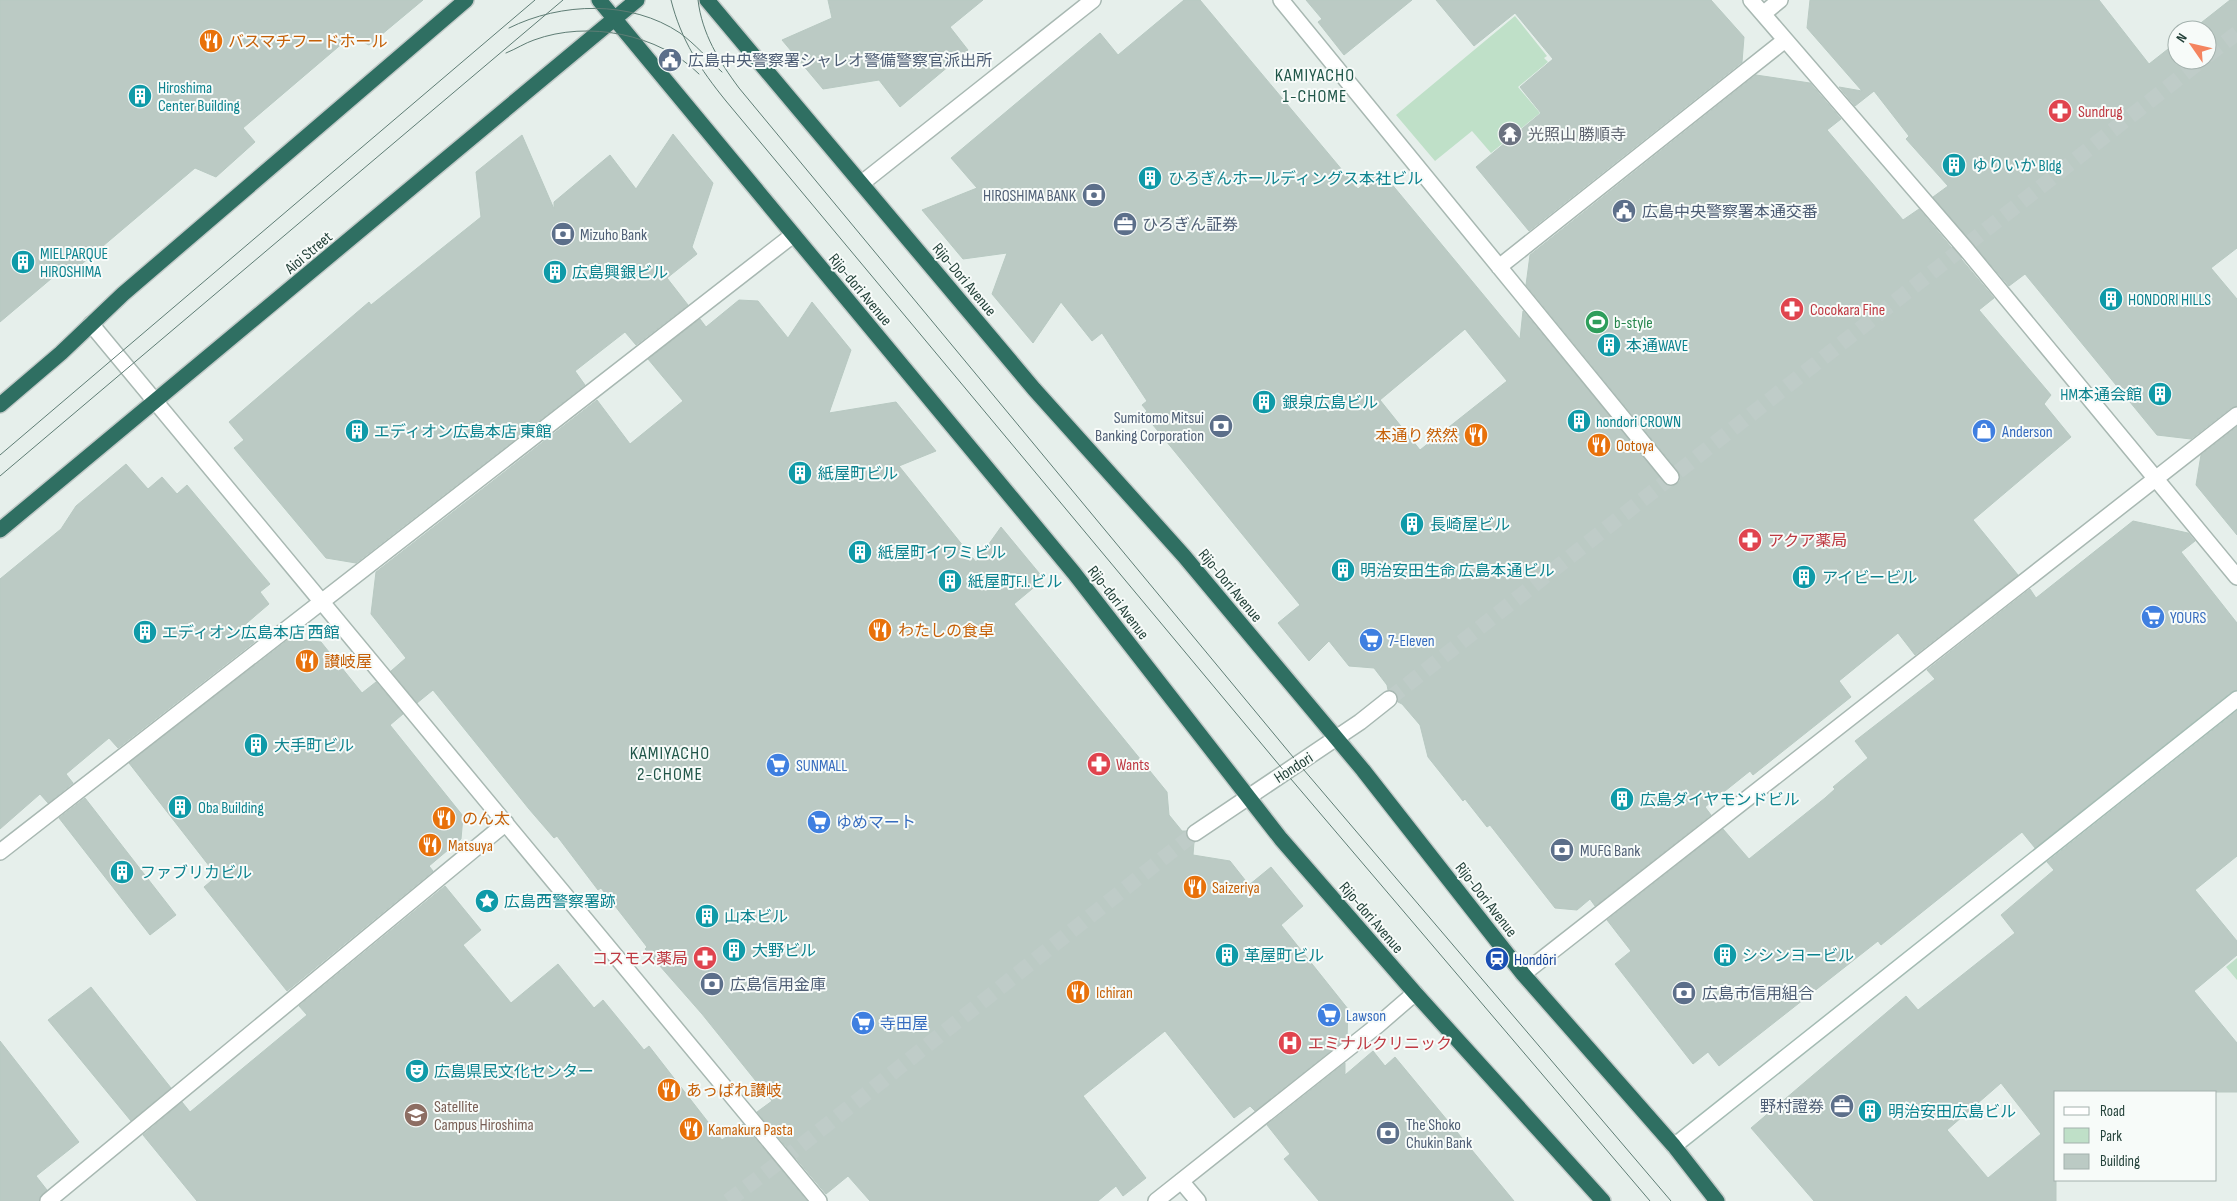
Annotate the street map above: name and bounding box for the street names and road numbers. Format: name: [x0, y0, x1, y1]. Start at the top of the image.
street label: Aioi Street: [281, 228, 337, 279]
street label: Rijo-Dori Avenue: [928, 240, 1000, 320]
street label: Rijo-dori Avenue: [824, 250, 896, 330]
street label: Rijo-Dori Avenue: [1194, 546, 1266, 626]
street label: Rijo-dori Avenue: [1083, 562, 1152, 644]
street label: Hondori: [1271, 749, 1317, 788]
street label: Rijo-Dori Avenue: [1451, 859, 1521, 941]
street label: Rijo-dori Avenue: [1335, 878, 1407, 958]

